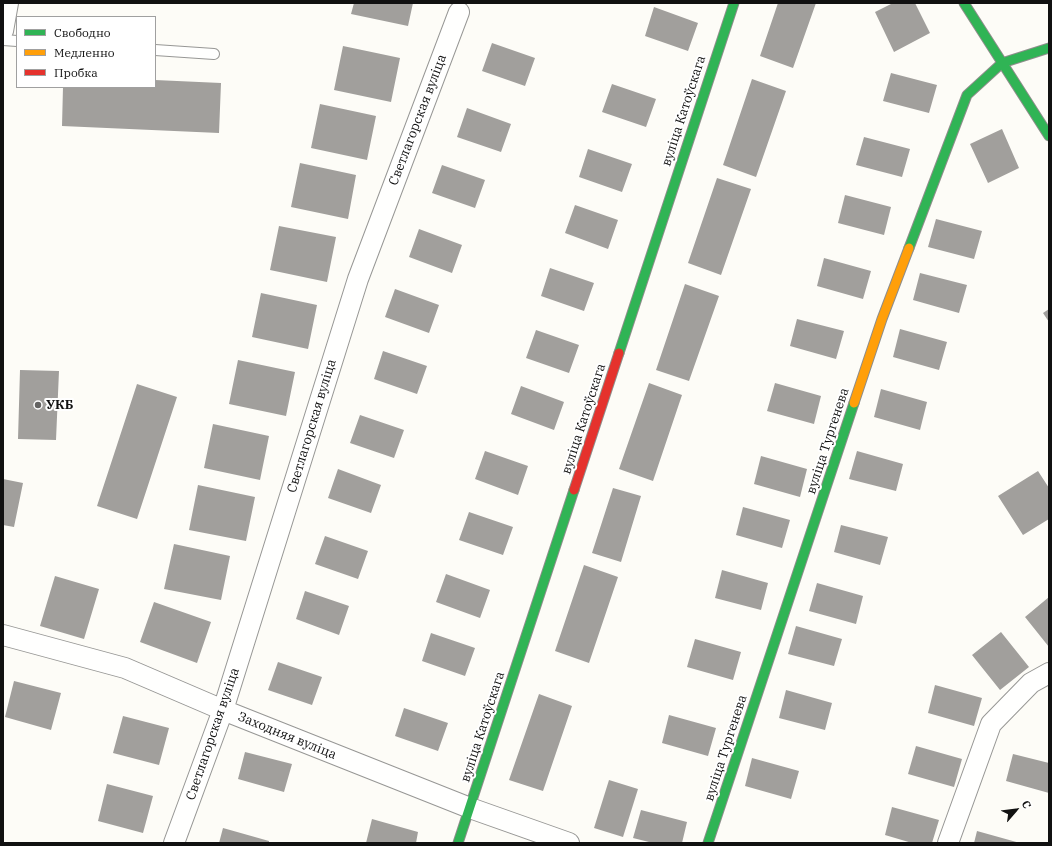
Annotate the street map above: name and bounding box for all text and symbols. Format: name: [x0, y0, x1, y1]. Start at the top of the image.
legend: [16, 16, 156, 88]
text: Свободно: [54, 25, 111, 40]
text: Медленно: [54, 45, 115, 60]
street label: Светлагорская вуліца: [386, 52, 450, 188]
street label: вуліца Катоўскага: [659, 54, 709, 168]
text: Пробка: [54, 65, 98, 80]
street label: Светлагорская вуліца: [284, 357, 340, 495]
street label: вуліца Катоўскага: [559, 362, 609, 476]
street label: вуліца Тургенева: [803, 386, 853, 496]
place label: УКБ: [46, 397, 73, 413]
marker: УКБ: [33, 400, 43, 410]
street label: Светлагорская вуліца: [183, 666, 243, 802]
street label: вуліца Катоўскага: [458, 670, 508, 784]
street label: вуліца Тургенева: [701, 693, 751, 803]
street label: Заходняя вуліца: [235, 709, 339, 763]
north arrow: [996, 790, 1036, 830]
text: С: [1019, 798, 1034, 811]

